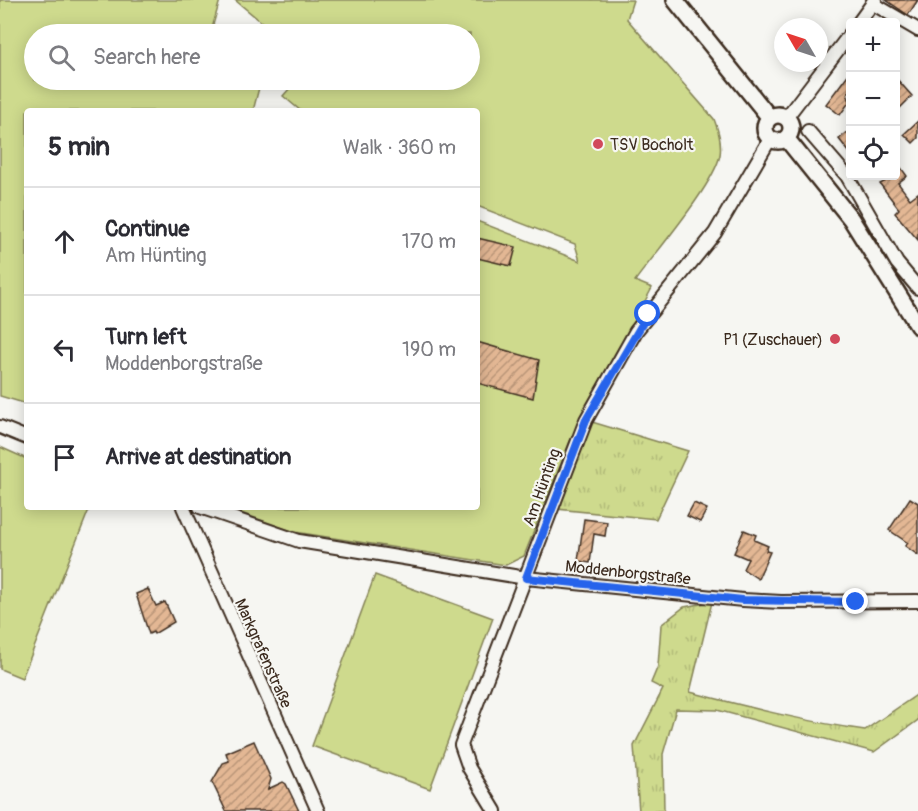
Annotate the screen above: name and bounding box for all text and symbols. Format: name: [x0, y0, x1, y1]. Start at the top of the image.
north arrow: [774, 18, 828, 72]
map controls: [846, 18, 900, 180]
button: +: [846, 18, 900, 72]
search box: [24, 24, 480, 90]
icon: search: [45, 41, 78, 74]
text: Search here: [93, 43, 200, 71]
button: −: [846, 72, 900, 126]
button: locate: [846, 126, 900, 180]
text: 5 min: [48, 131, 110, 163]
text: Walk · 360 m: [343, 135, 456, 160]
place label: TSV Bocholt: [610, 135, 694, 155]
marker: TSV Bocholt: [591, 137, 605, 151]
text: Continue: [105, 215, 189, 243]
icon: ahead: [48, 225, 81, 258]
text: 170 m: [402, 229, 456, 254]
text: Am Hünting: [105, 243, 207, 268]
route start: [634, 300, 660, 326]
text: Turn left: [105, 323, 187, 351]
place label: P1 (Zuschauer): [723, 330, 823, 350]
marker: P1 (Zuschauer): [828, 332, 842, 346]
icon: left: [48, 333, 81, 366]
text: 190 m: [402, 337, 456, 362]
text: Moddenborgstraße: [105, 351, 263, 376]
icon: arrive: [48, 441, 81, 474]
text: Arrive at destination: [105, 443, 291, 471]
street label: Am Hünting: [519, 446, 565, 529]
street label: Moddenborgstraße: [564, 556, 692, 590]
route end: [842, 588, 868, 614]
street label: Markgrafenstraße: [230, 596, 296, 711]

